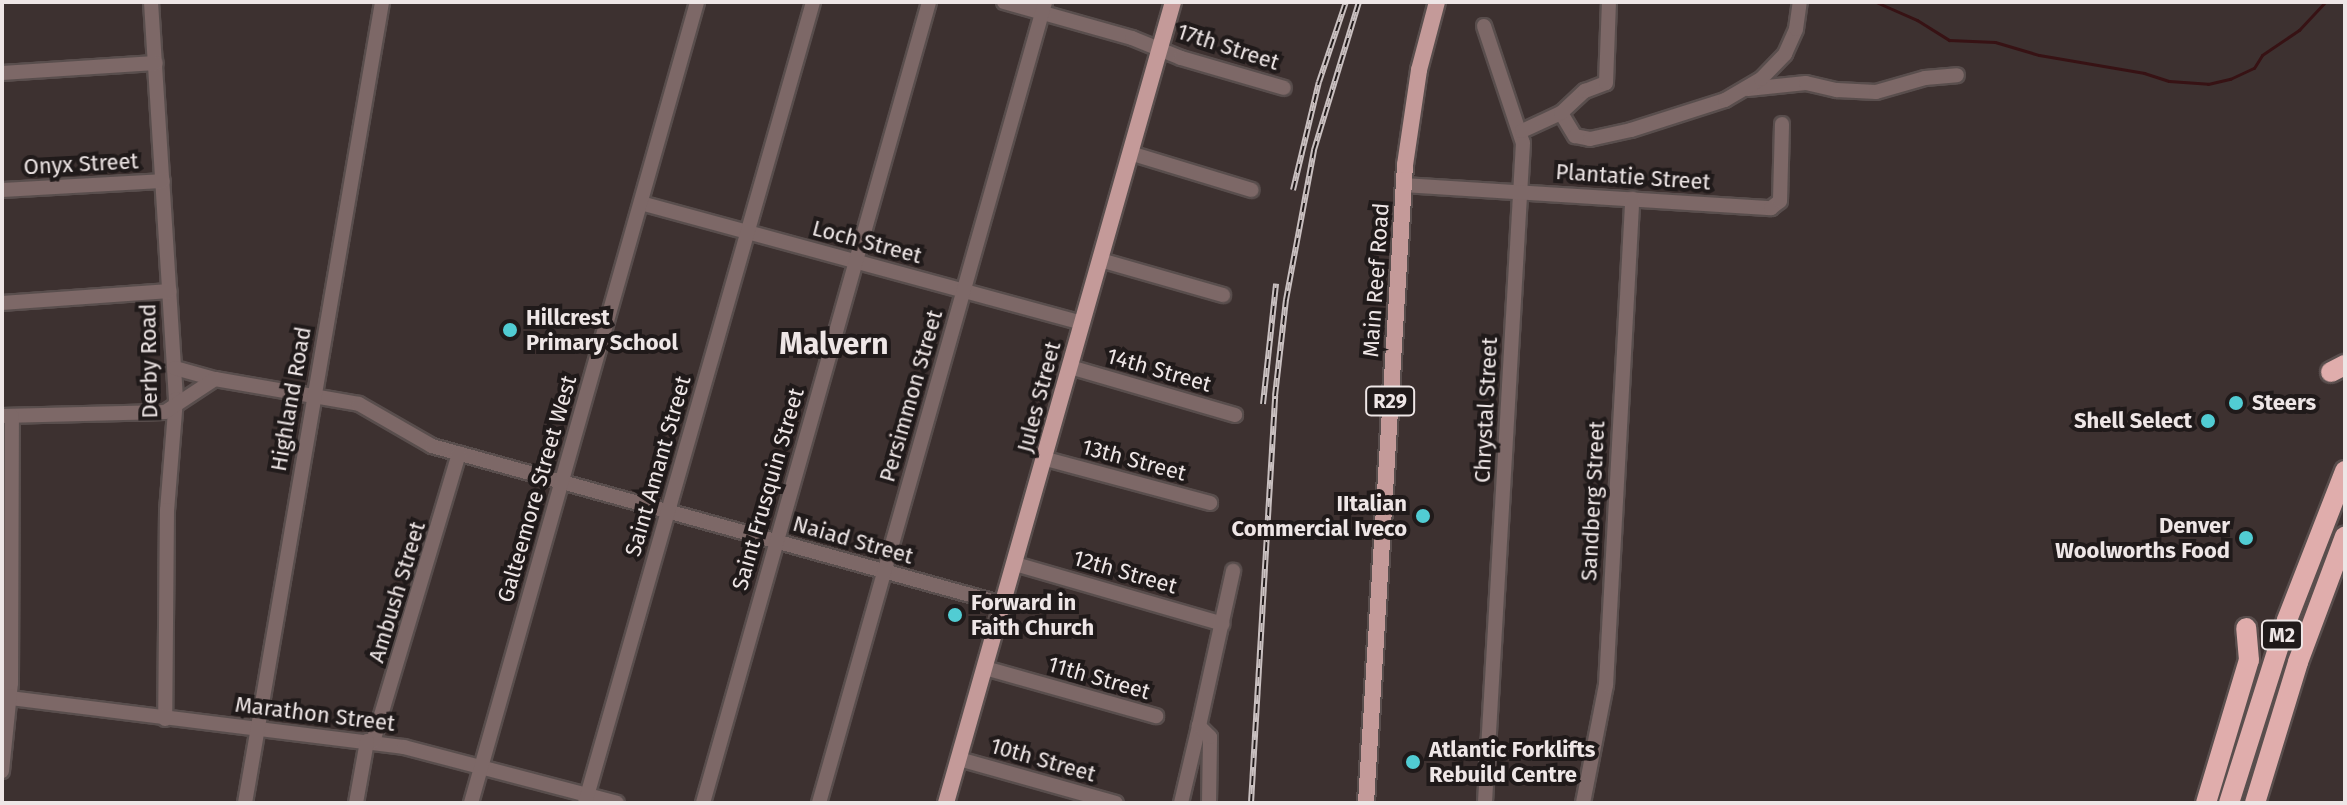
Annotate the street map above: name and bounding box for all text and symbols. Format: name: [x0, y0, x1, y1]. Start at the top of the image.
street label: 17th Street: [1174, 18, 1282, 76]
street label: Onyx Street: [23, 148, 139, 180]
street label: Plantatie Street: [1555, 158, 1711, 196]
street label: Main Reef Road: [1357, 202, 1395, 358]
street label: Loch Street: [809, 215, 925, 269]
street label: Derby Road: [135, 303, 163, 419]
place label: Hillcrest Primary School: [526, 304, 678, 356]
street label: Persimmon Street: [874, 307, 948, 485]
marker: Hillcrest Primary School: [501, 321, 519, 339]
street label: Highland Road: [265, 325, 317, 473]
district label: Malvern: [779, 326, 889, 362]
street label: Chrystal Street: [1469, 336, 1503, 484]
street label: Jules Street: [1012, 339, 1066, 455]
street label: 14th Street: [1104, 342, 1214, 398]
street label: Galteemore Street West: [492, 373, 582, 605]
street label: Saint Amant Street: [620, 373, 696, 559]
street label: Saint Frusquin Street: [727, 385, 809, 593]
road number: R29: [1364, 385, 1416, 417]
place label: Steers: [2252, 390, 2316, 416]
marker: Steers: [2227, 394, 2245, 412]
place label: Shell Select: [2074, 408, 2192, 434]
marker: Shell Select: [2199, 412, 2217, 430]
street label: Sandberg Street: [1576, 420, 1610, 582]
street label: 13th Street: [1079, 433, 1189, 487]
place label: IItalian Commercial Iveco: [1231, 490, 1407, 542]
marker: IItalian Commercial Iveco: [1414, 507, 1432, 525]
street label: Naiad Street: [790, 510, 916, 570]
place label: Denver Woolworths Food: [2055, 512, 2230, 564]
street label: Ambush Street: [363, 518, 431, 666]
marker: Denver Woolworths Food: [2237, 529, 2255, 547]
street label: 12th Street: [1070, 545, 1180, 599]
place label: Forward in Faith Church: [971, 589, 1094, 640]
marker: Forward in Faith Church: [946, 606, 964, 624]
road number: M2: [2260, 619, 2304, 651]
street label: 11th Street: [1045, 651, 1153, 705]
street label: Marathon Street: [234, 691, 396, 737]
street label: 10th Street: [987, 732, 1099, 788]
place label: Atlantic Forklifts Rebuild Centre: [1429, 736, 1595, 788]
marker: Atlantic Forklifts Rebuild Centre: [1404, 753, 1422, 771]

